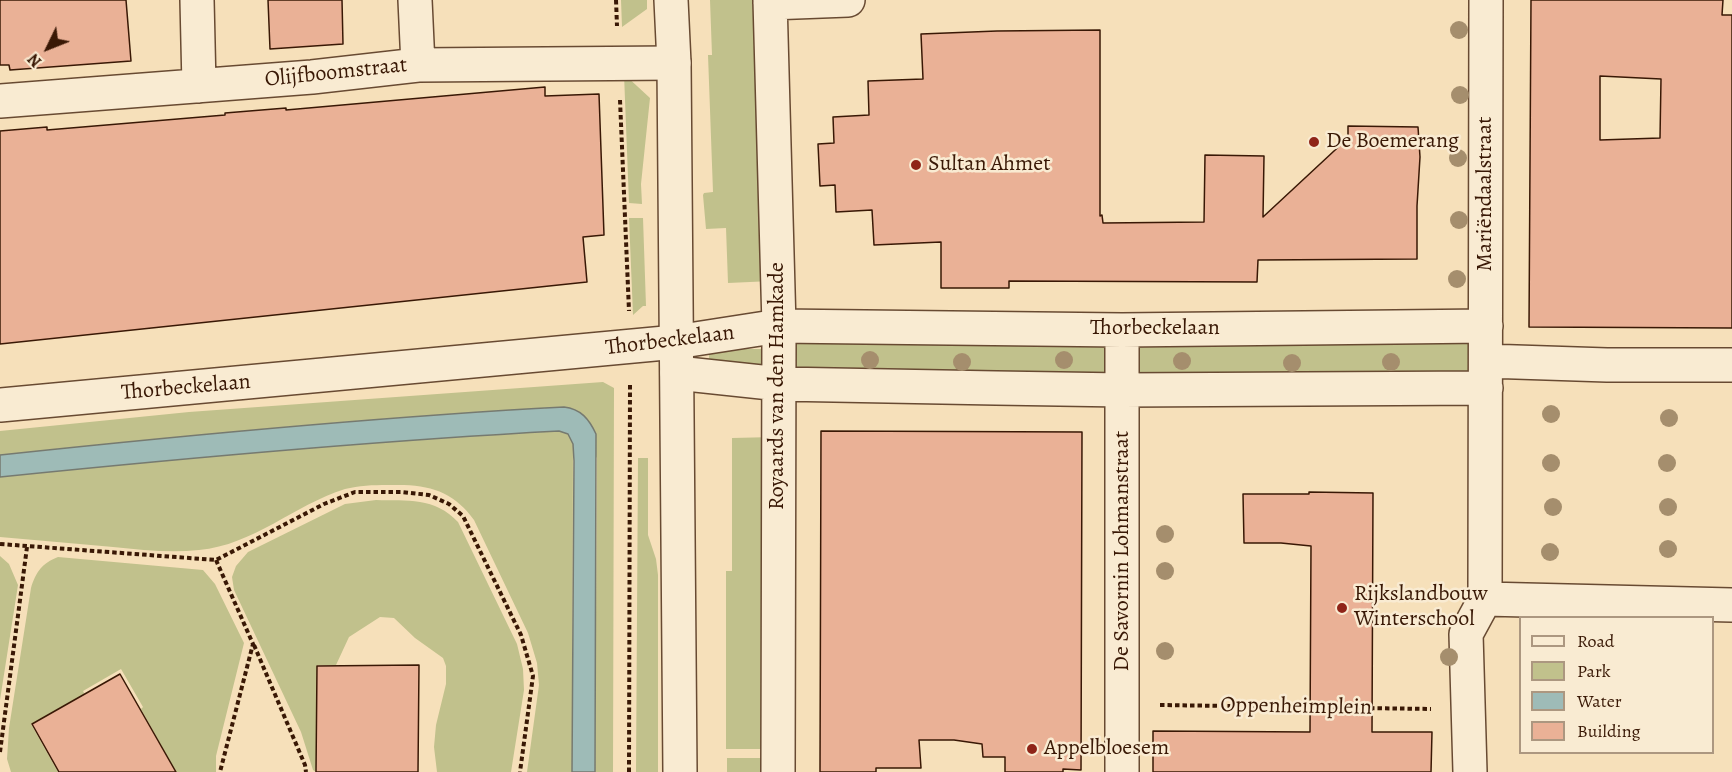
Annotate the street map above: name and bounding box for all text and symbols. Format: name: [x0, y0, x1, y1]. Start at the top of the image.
north arrow: [18, 18, 78, 78]
text: N: [23, 49, 47, 72]
street label: Olijfboomstraat: [264, 52, 408, 94]
street label: Mariëndaalstraat: [1473, 117, 1499, 271]
place label: De Boemerang: [1326, 129, 1459, 155]
marker: De Boemerang: [1307, 135, 1321, 149]
place label: Sultan Ahmet: [928, 152, 1050, 178]
marker: Sultan Ahmet: [909, 158, 923, 172]
street label: Royaards van den Hamkade: [765, 262, 791, 510]
street label: Thorbeckelaan: [1090, 316, 1220, 342]
street label: Thorbeckelaan: [604, 320, 736, 362]
street label: Thorbeckelaan: [120, 369, 252, 407]
street label: De Savornin Lohmanstraat: [1110, 431, 1136, 671]
place label: Rijkslandbouw Winterschool: [1354, 582, 1488, 634]
marker: Rijkslandbouw Winterschool: [1335, 601, 1349, 615]
legend: [1519, 616, 1714, 754]
text: Road: [1577, 629, 1614, 653]
text: Park: [1577, 659, 1611, 683]
text: Water: [1577, 689, 1622, 713]
street label: Oppenheimplein: [1220, 692, 1372, 722]
text: Building: [1577, 719, 1641, 743]
place label: Appelbloesem: [1044, 736, 1169, 762]
marker: Appelbloesem: [1025, 742, 1039, 756]

